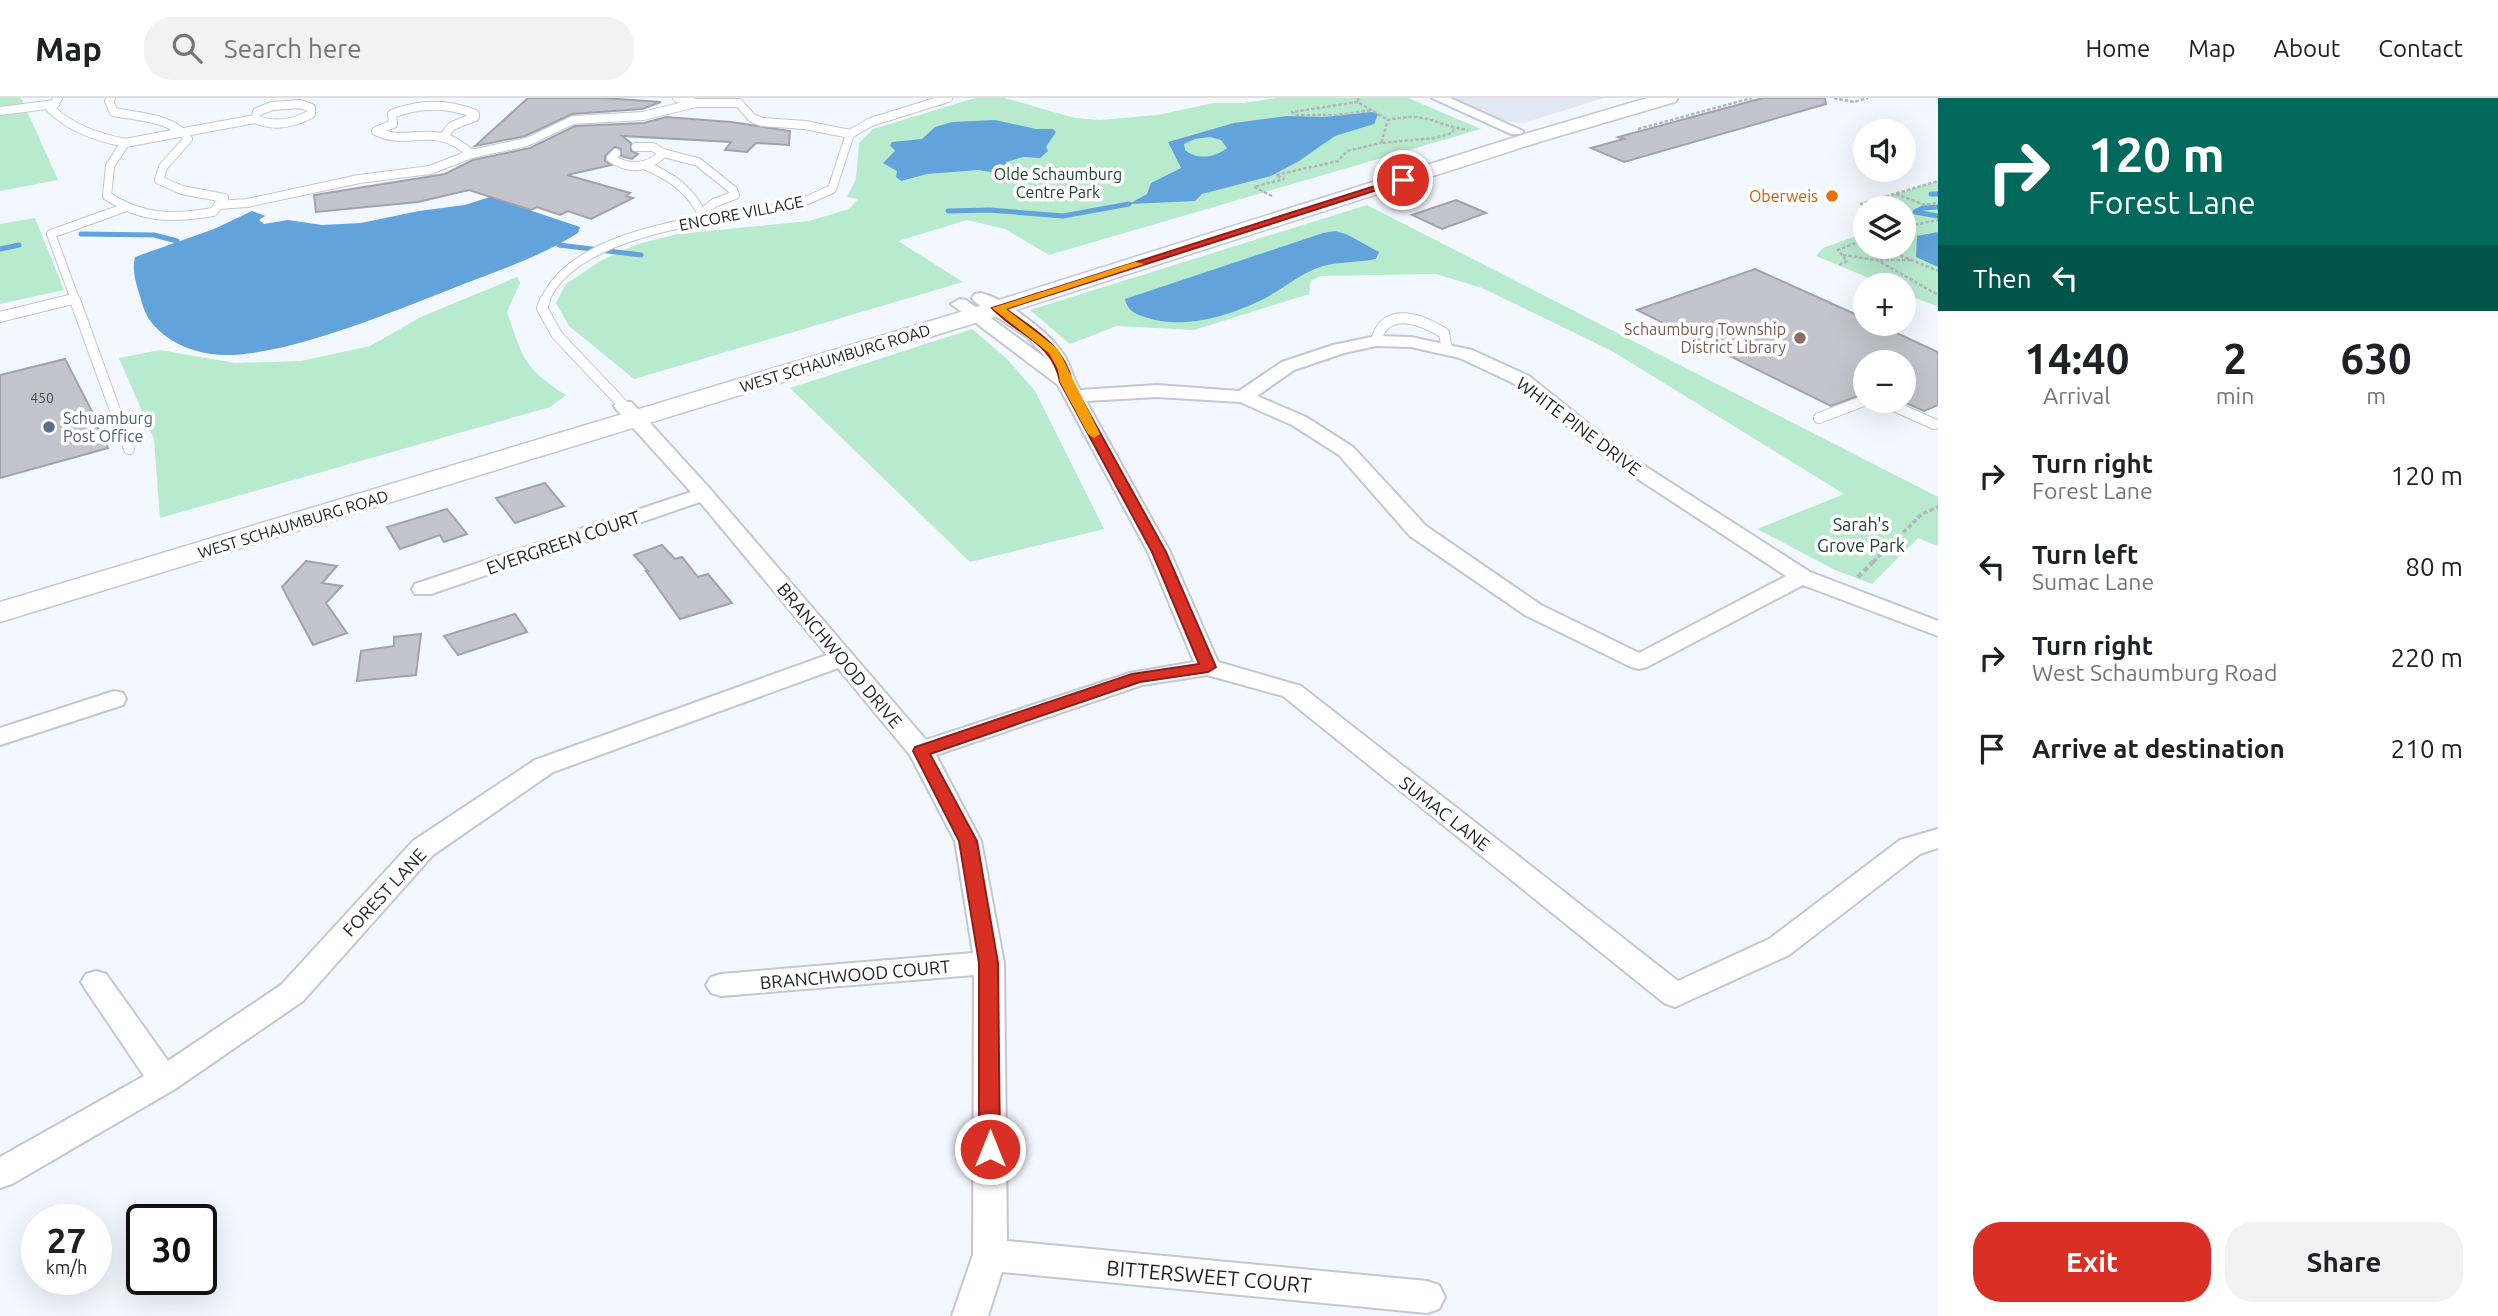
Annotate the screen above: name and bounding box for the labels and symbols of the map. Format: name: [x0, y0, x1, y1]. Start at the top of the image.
pin: [1373, 150, 1433, 210]
park label: Olde Schaumburg Centre Park: [994, 165, 1122, 201]
place label: Oberweis: [1749, 187, 1818, 205]
marker: Oberweis: [1824, 188, 1840, 204]
street label: ENCORE VILLAGE: [677, 192, 805, 234]
street label: WEST SCHAUMBURG ROAD: [738, 320, 932, 396]
place label: Schaumburg Township District Library: [1624, 320, 1786, 356]
marker: Schaumburg Township District Library: [1792, 330, 1808, 346]
street label: WHITE PINE DRIVE: [1513, 373, 1645, 479]
house number: 450: [30, 390, 54, 406]
place label: Schuamburg Post Office: [63, 409, 153, 445]
marker: Schuamburg Post Office: [41, 419, 57, 435]
street label: WEST SCHAUMBURG ROAD: [196, 486, 390, 562]
street label: EVERGREEN COURT: [483, 506, 643, 578]
park label: Sarah's Grove Park: [1817, 514, 1905, 555]
street label: BRANCHWOOD DRIVE: [774, 579, 906, 731]
street label: SUMAC LANE: [1396, 772, 1494, 854]
street label: FOREST LANE: [338, 844, 430, 940]
street label: BRANCHWOOD COURT: [759, 956, 951, 992]
position arrow: [953, 1112, 1027, 1186]
speed limit sign: 30: [126, 1204, 217, 1295]
street label: BITTERSWEET COURT: [1105, 1255, 1313, 1297]

